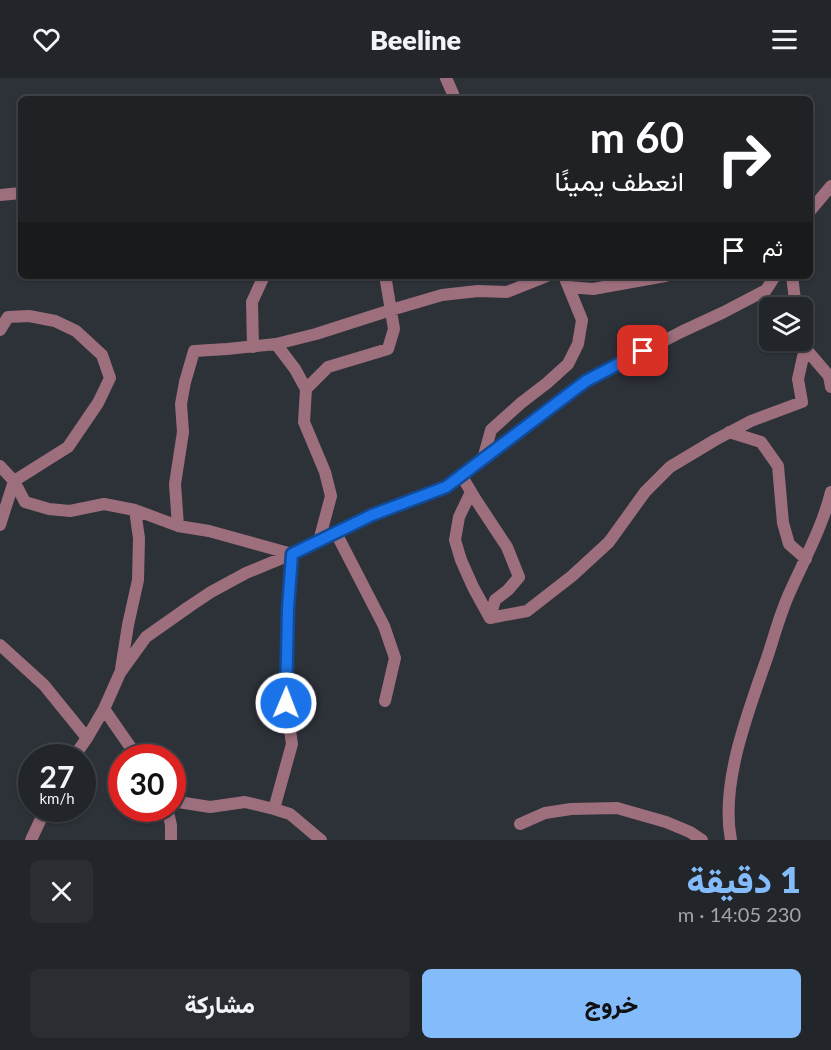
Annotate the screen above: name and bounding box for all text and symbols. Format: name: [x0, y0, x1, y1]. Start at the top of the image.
icon: heart: [30, 23, 63, 56]
text: Beeline: [370, 23, 461, 56]
icon: menu: [768, 23, 801, 56]
text: 60 m: [590, 112, 684, 162]
icon: right: [705, 120, 783, 198]
text: انعطف يمينًا: [555, 164, 684, 197]
icon: arrive: [717, 234, 750, 267]
text: ثم: [762, 234, 783, 261]
map controls: [759, 297, 813, 351]
button: layers: [759, 297, 813, 351]
pin: [617, 325, 668, 376]
icon: arrive: [626, 334, 659, 367]
position arrow: [254, 671, 318, 735]
speed limit sign: 30: [108, 744, 186, 822]
text: 27: [40, 758, 74, 794]
text: km/h: [39, 789, 75, 807]
text: 1 دقيقة: [687, 857, 801, 901]
button: close: [30, 860, 93, 923]
text: 230 m · 14:05: [678, 902, 801, 926]
button: مشاركة: [30, 969, 410, 1038]
button: خروج: [422, 969, 801, 1038]

